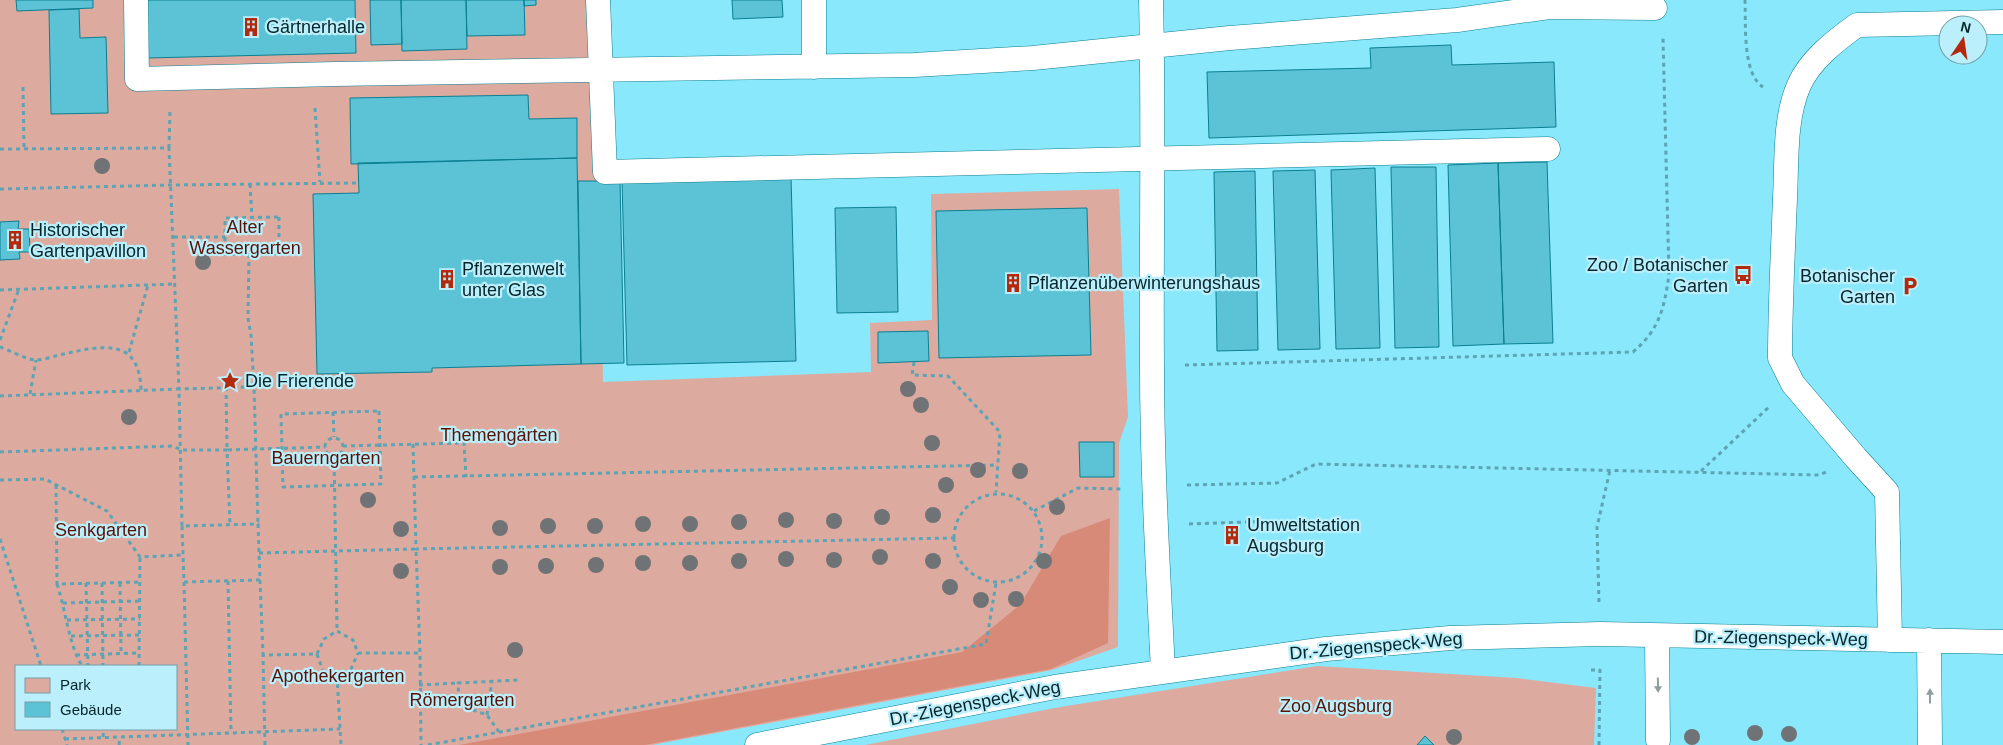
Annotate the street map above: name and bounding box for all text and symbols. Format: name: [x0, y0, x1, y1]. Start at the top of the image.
north arrow: [1938, 15, 1988, 65]
building icon: Gärtnerhalle: [240, 16, 262, 38]
place label: Gärtnerhalle: [266, 17, 365, 37]
text: N: [1959, 18, 1973, 36]
park label: Alter Wassergarten: [189, 217, 301, 258]
place label: Historischer Gartenpavillon: [30, 220, 146, 261]
building icon: Historischer Gartenpavillon: [4, 229, 26, 251]
place label: Zoo / Botanischer Garten: [1587, 255, 1728, 296]
place label: Pflanzenwelt unter Glas: [462, 259, 564, 300]
bus stop icon: Zoo / Botanischer Garten: [1732, 264, 1754, 286]
place label: Botanischer Garten: [1800, 266, 1895, 307]
building icon: Pflanzenwelt unter Glas: [436, 268, 458, 290]
building icon: Pflanzenüberwinterungshaus: [1002, 272, 1024, 294]
place label: Pflanzenüberwinterungshaus: [1028, 273, 1260, 293]
parking icon: Botanischer Garten: [1899, 275, 1921, 297]
place icon: Die Frierende: [219, 370, 241, 392]
place label: Die Frierende: [245, 371, 354, 391]
park label: Themengärten: [440, 425, 558, 445]
park label: Bauerngarten: [271, 448, 381, 468]
place label: Umweltstation Augsburg: [1247, 515, 1360, 556]
park label: Senkgarten: [55, 520, 147, 540]
building icon: Umweltstation Augsburg: [1221, 524, 1243, 546]
street label: Dr.-Ziegenspeck-Weg: [1694, 626, 1868, 650]
street label: Dr.-Ziegenspeck-Weg: [1289, 628, 1463, 664]
legend: [15, 665, 178, 730]
park label: Apothekergarten: [271, 666, 405, 686]
text: Park: [60, 676, 91, 693]
street label: Dr.-Ziegenspeck-Weg: [888, 677, 1062, 729]
one-way arrow: [1654, 678, 1662, 694]
one-way arrow: [1926, 688, 1934, 704]
park label: Römergarten: [409, 690, 515, 710]
park label: Zoo Augsburg: [1280, 696, 1392, 716]
text: Gebäude: [60, 701, 122, 718]

